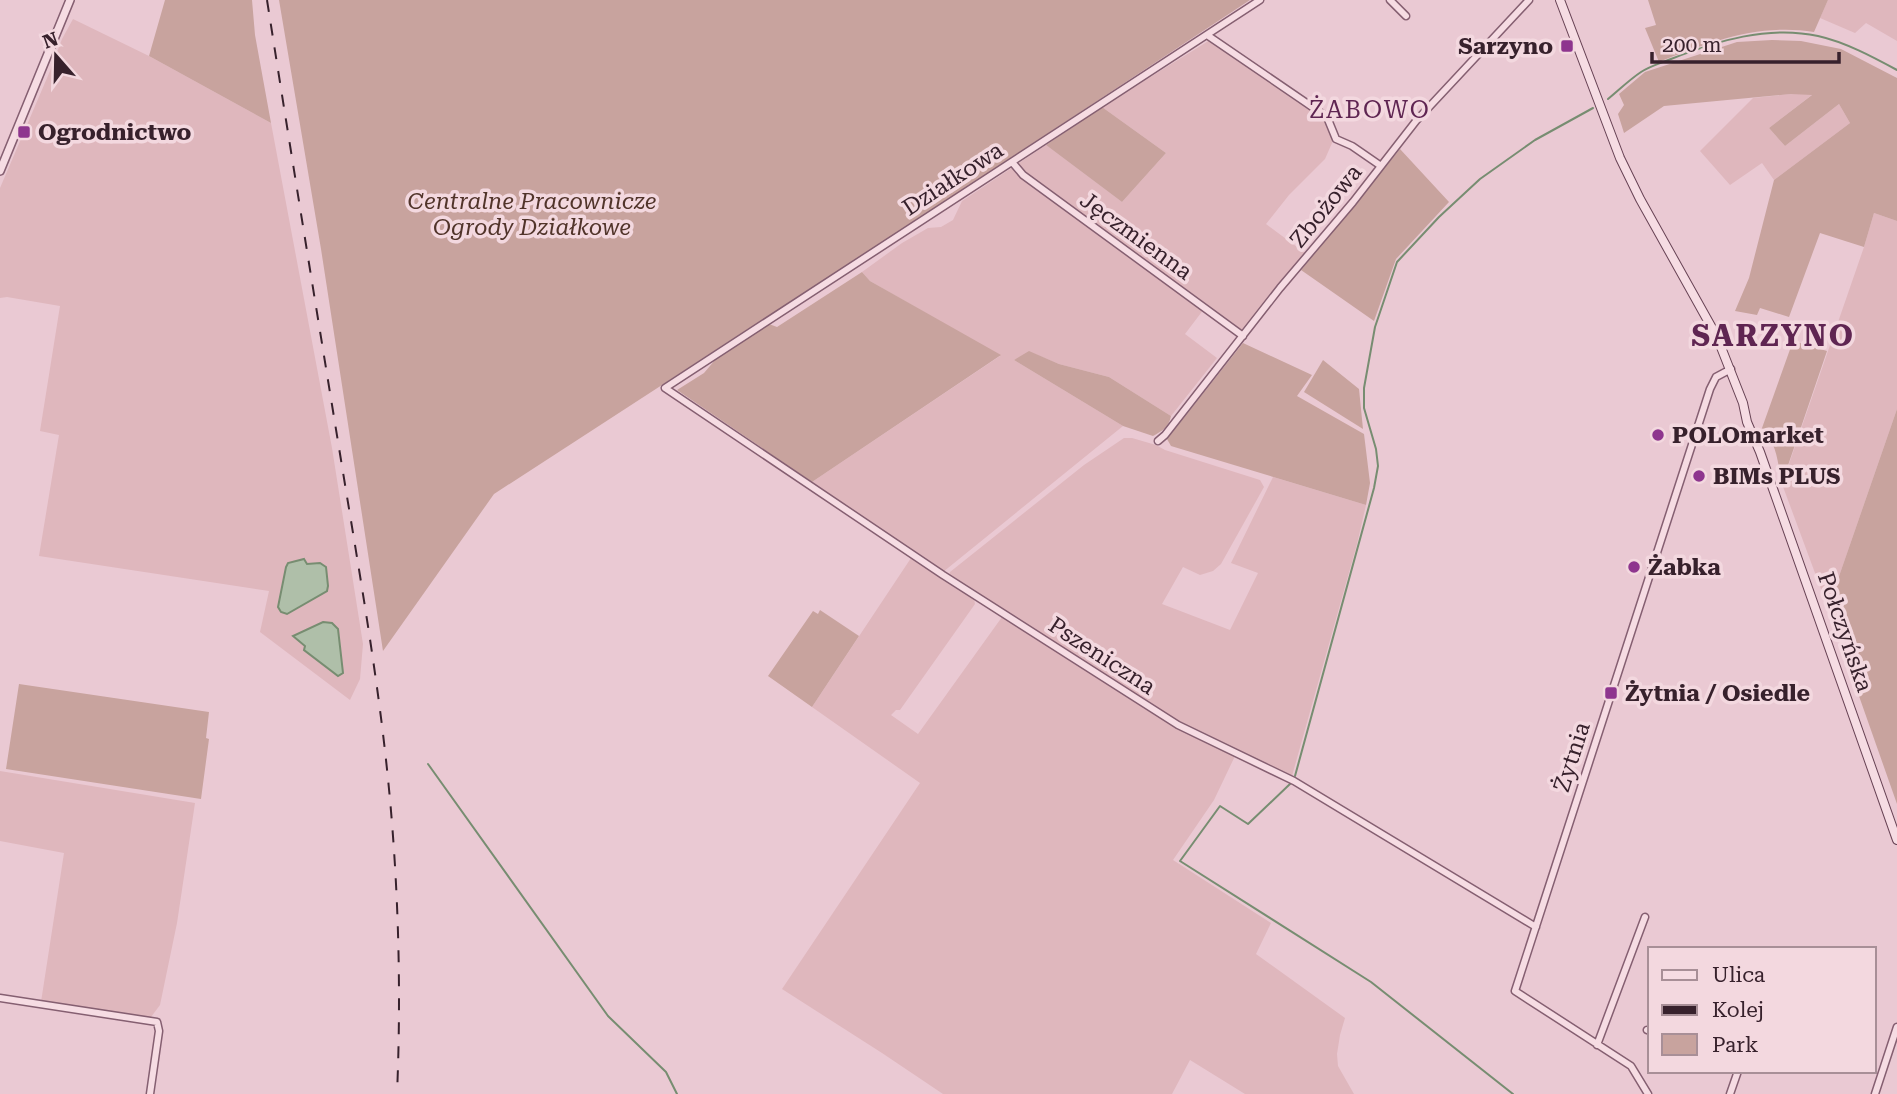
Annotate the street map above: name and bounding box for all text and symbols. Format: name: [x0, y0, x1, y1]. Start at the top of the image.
north arrow: [21, 21, 91, 91]
scale bar: [1652, 21, 1839, 65]
text: N: [40, 27, 62, 54]
place label: Sarzyno: [1458, 33, 1553, 60]
text: 200 m: [1662, 33, 1722, 57]
marker: Sarzyno: [1559, 38, 1575, 54]
district label: ŻABOWO: [1309, 95, 1431, 124]
place label: Ogrodnictwo: [38, 119, 192, 146]
marker: Ogrodnictwo: [16, 124, 32, 140]
street label: Działkowa: [898, 136, 1009, 221]
street label: Zbożowa: [1284, 159, 1368, 253]
street label: Jęczmienna: [1075, 186, 1198, 286]
park label: Centralne Pracownicze Ogrody Działkowe: [408, 188, 656, 241]
district label: SARZYNO: [1691, 318, 1855, 353]
place label: POLOmarket: [1672, 422, 1824, 449]
marker: POLOmarket: [1650, 427, 1666, 443]
place label: BIMs PLUS: [1713, 463, 1841, 490]
marker: BIMs PLUS: [1691, 468, 1707, 484]
place label: Żabka: [1648, 554, 1721, 581]
marker: Żabka: [1626, 559, 1642, 575]
street label: Połczyńska: [1812, 568, 1878, 696]
street label: Pszeniczna: [1044, 611, 1161, 701]
place label: Żytnia / Osiedle: [1625, 680, 1810, 707]
marker: Żytnia / Osiedle: [1603, 685, 1619, 701]
street label: Żytnia: [1548, 718, 1596, 795]
legend: [1648, 947, 1876, 1073]
text: Ulica: [1712, 963, 1766, 987]
text: Kolej: [1712, 998, 1764, 1022]
text: Park: [1712, 1033, 1758, 1057]

